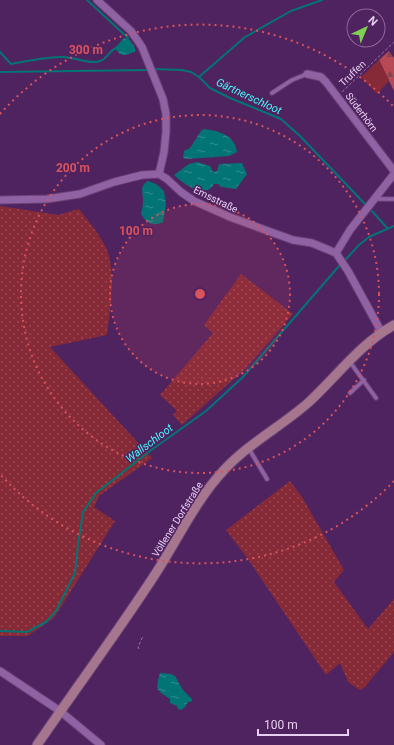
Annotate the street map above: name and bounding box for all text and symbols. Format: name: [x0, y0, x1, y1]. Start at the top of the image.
north arrow: [346, 8, 386, 48]
text: N: [365, 14, 380, 29]
text: 300 m: [69, 43, 103, 57]
street label: Truffen: [337, 58, 368, 88]
water label: Gärtnerschloot: [214, 76, 284, 118]
street label: Süderhörn: [343, 91, 380, 134]
text: 200 m: [56, 161, 90, 175]
street label: Emsstraße: [192, 184, 240, 215]
text: 100 m: [119, 224, 153, 238]
centre of rings: [193, 287, 207, 301]
water label: Wallschloot: [123, 421, 176, 465]
street label: Völlener Dorfstraße: [150, 480, 205, 559]
scale bar: [258, 711, 348, 737]
text: 100 m: [264, 718, 298, 732]

